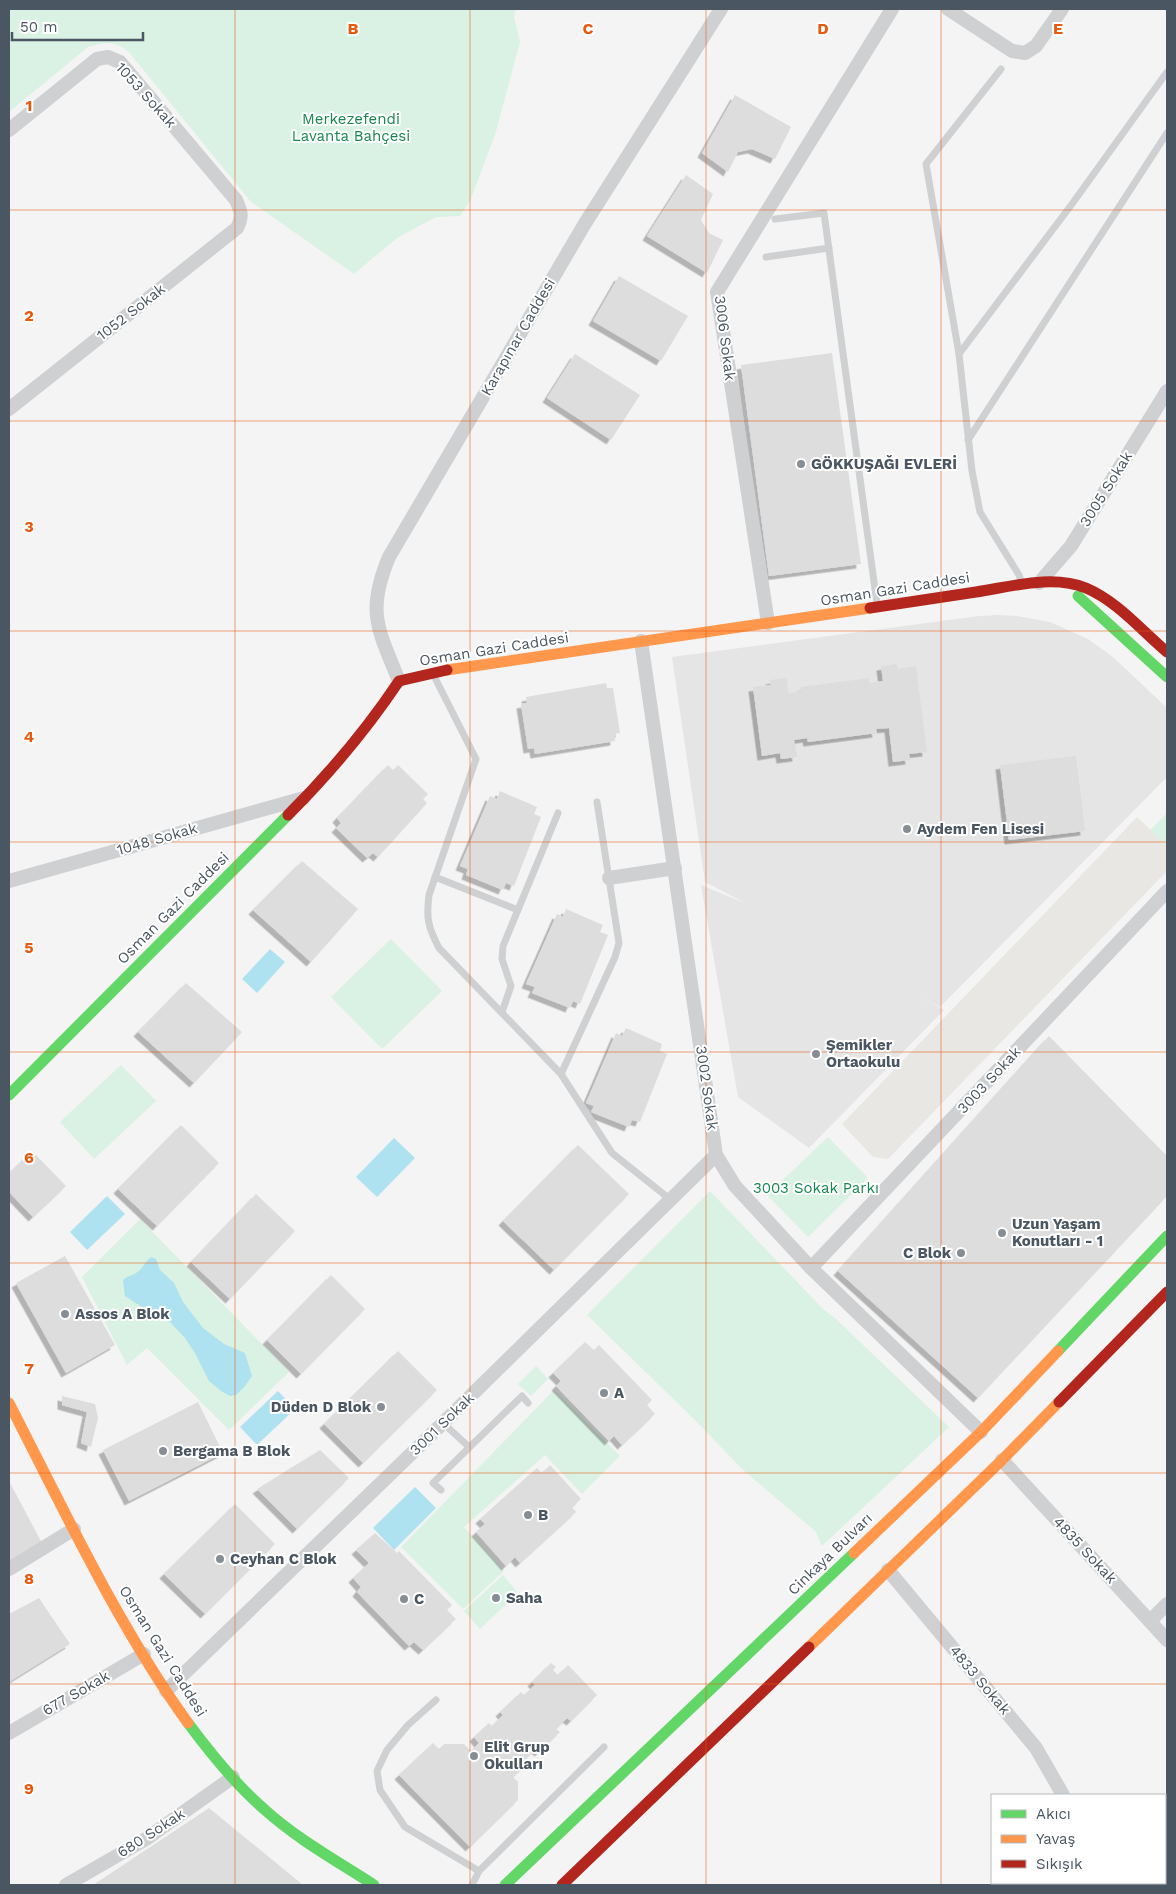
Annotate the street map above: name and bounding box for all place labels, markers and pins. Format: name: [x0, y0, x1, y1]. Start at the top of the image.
place label: GÖKKUŞAĞI EVLERİ: [811, 454, 957, 473]
marker: GÖKKUŞAĞI EVLERİ: [795, 458, 807, 470]
place label: Aydem Fen Lisesi: [917, 820, 1044, 838]
marker: Aydem Fen Lisesi: [901, 823, 913, 835]
place label: Şemikler Ortaokulu: [826, 1036, 900, 1071]
marker: Şemikler Ortaokulu: [810, 1048, 822, 1060]
place label: Uzun Yaşam Konutları - 1: [1012, 1215, 1103, 1250]
marker: Uzun Yaşam Konutları - 1: [996, 1227, 1008, 1239]
place label: C Blok: [903, 1244, 952, 1262]
marker: C Blok: [955, 1247, 967, 1259]
place label: Assos A Blok: [75, 1305, 170, 1323]
marker: Assos A Blok: [59, 1308, 71, 1320]
place label: A: [614, 1384, 625, 1402]
marker: A: [598, 1387, 610, 1399]
place label: Düden D Blok: [271, 1398, 372, 1416]
marker: Düden D Blok: [375, 1401, 387, 1413]
place label: Bergama B Blok: [173, 1442, 291, 1460]
marker: Bergama B Blok: [157, 1445, 169, 1457]
place label: B: [538, 1506, 548, 1524]
marker: B: [522, 1509, 534, 1521]
place label: Ceyhan C Blok: [230, 1550, 337, 1568]
marker: Ceyhan C Blok: [214, 1553, 226, 1565]
place label: Saha: [506, 1589, 543, 1607]
place label: C: [414, 1590, 424, 1608]
marker: Saha: [490, 1592, 502, 1604]
marker: C: [398, 1593, 410, 1605]
place label: Elit Grup Okulları: [484, 1738, 550, 1773]
marker: Elit Grup Okulları: [468, 1750, 480, 1762]

